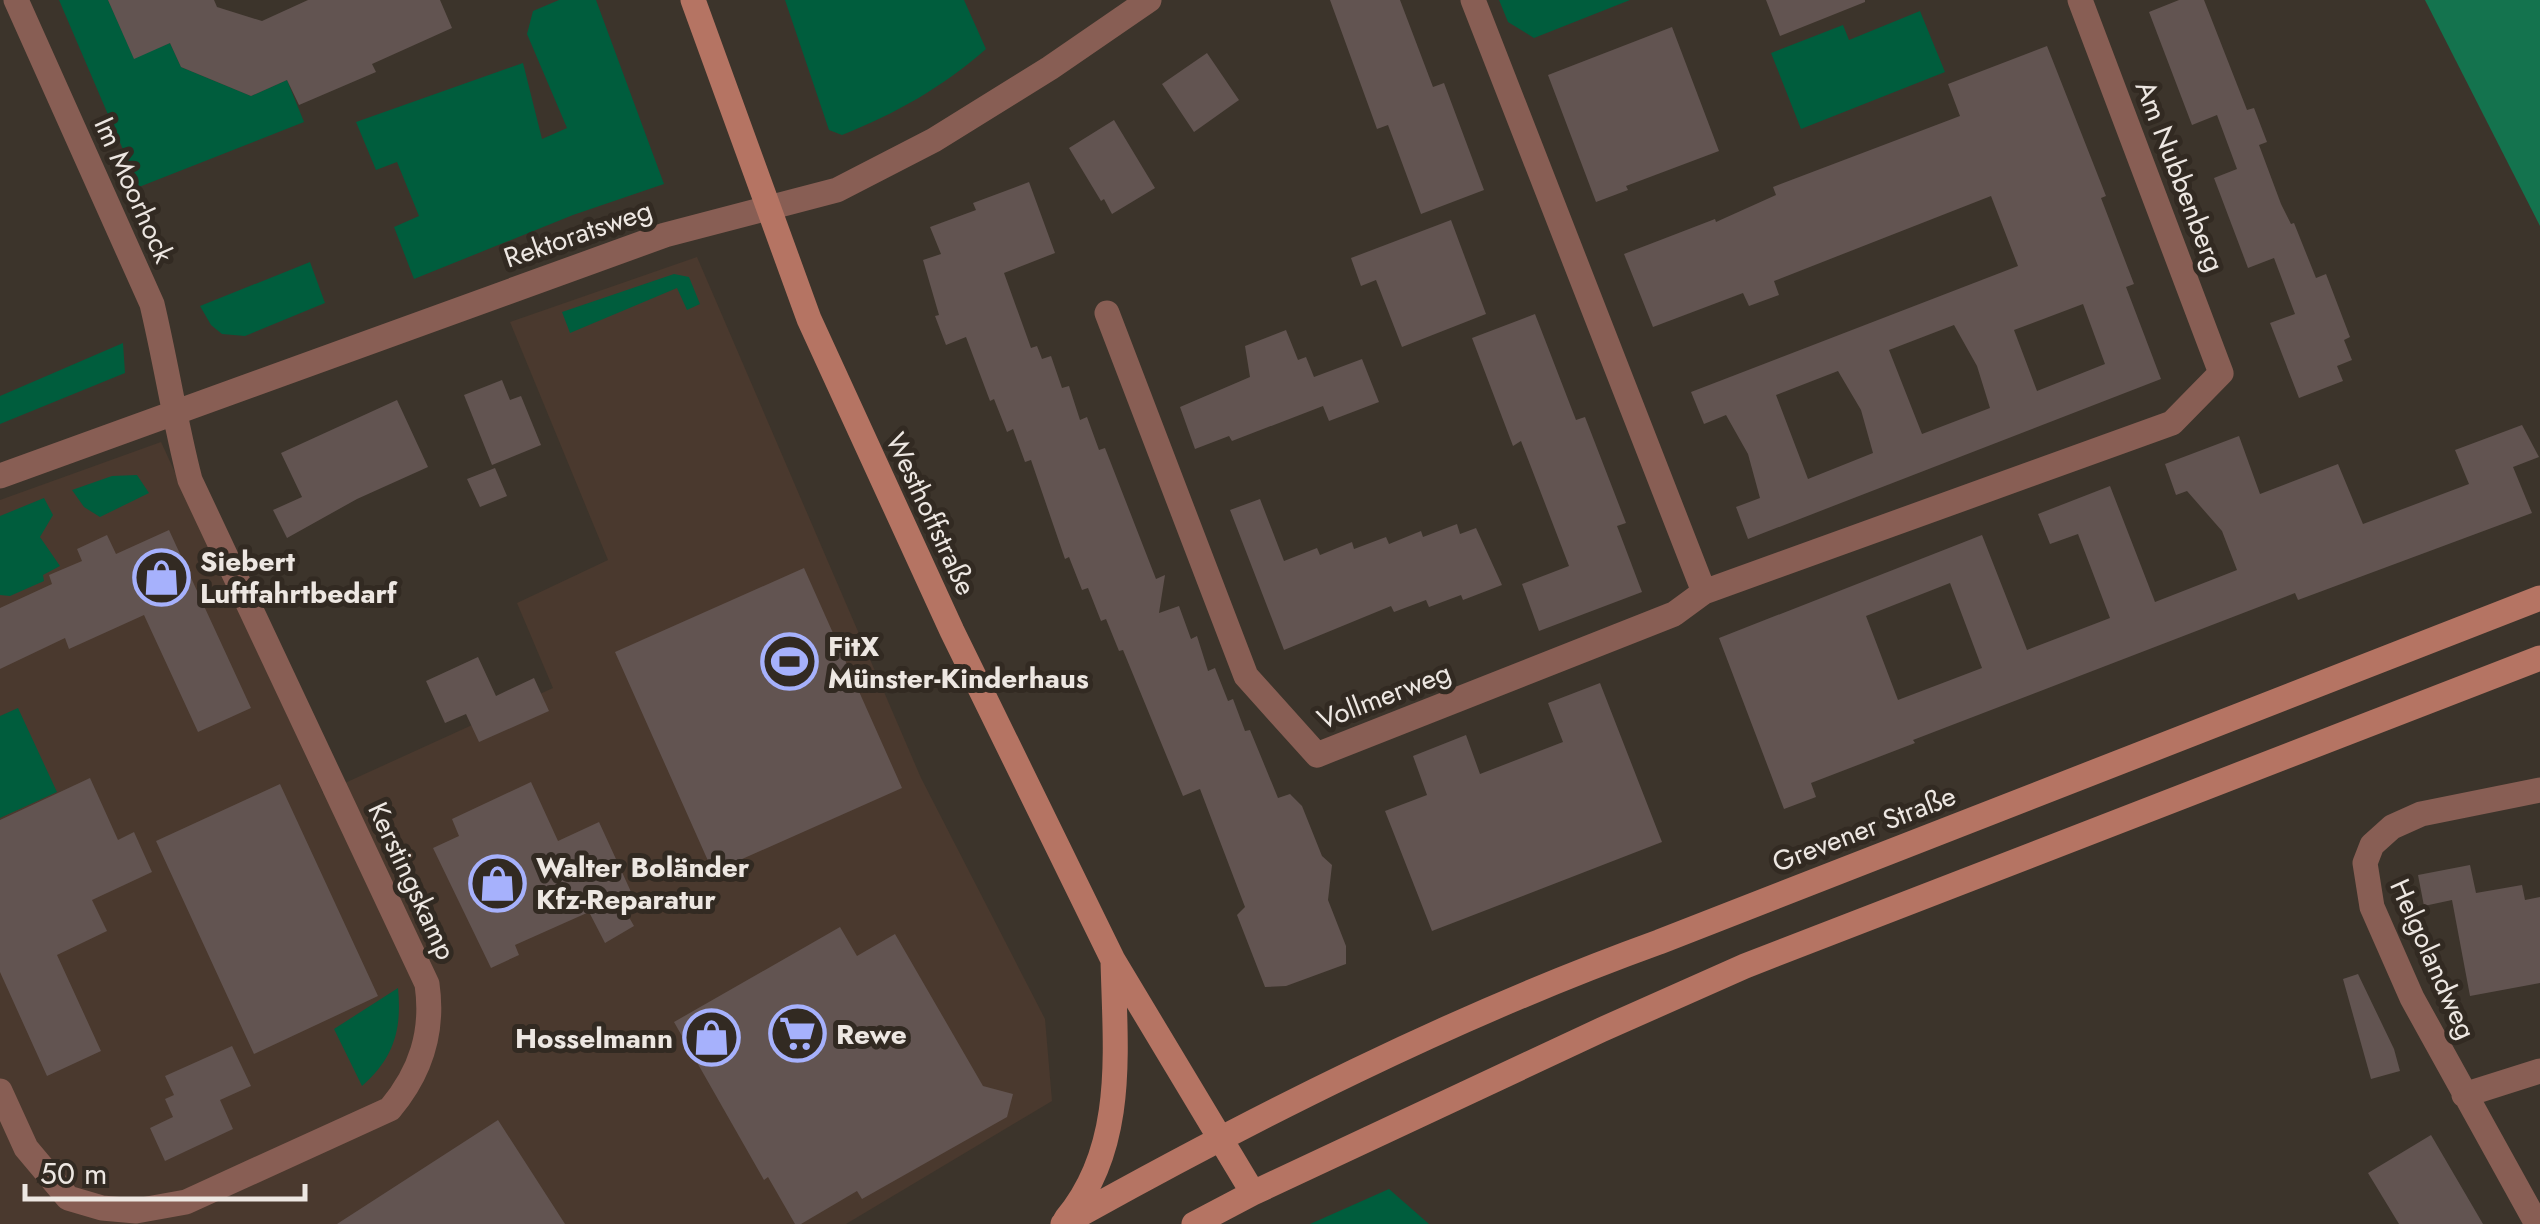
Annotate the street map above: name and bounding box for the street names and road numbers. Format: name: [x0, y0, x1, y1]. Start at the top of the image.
street label: Am Nubbenberg: [2125, 75, 2235, 277]
street label: Im Moorhock: [84, 111, 185, 270]
street label: Rektoratsweg: [498, 189, 658, 279]
street label: Westhoffstraße: [875, 426, 987, 602]
street label: Vollmerweg: [1311, 652, 1457, 740]
street label: Grevener Straße: [1766, 775, 1962, 883]
street label: Kerstingskamp: [358, 795, 466, 967]
street label: Helgolandweg: [2379, 872, 2487, 1046]

